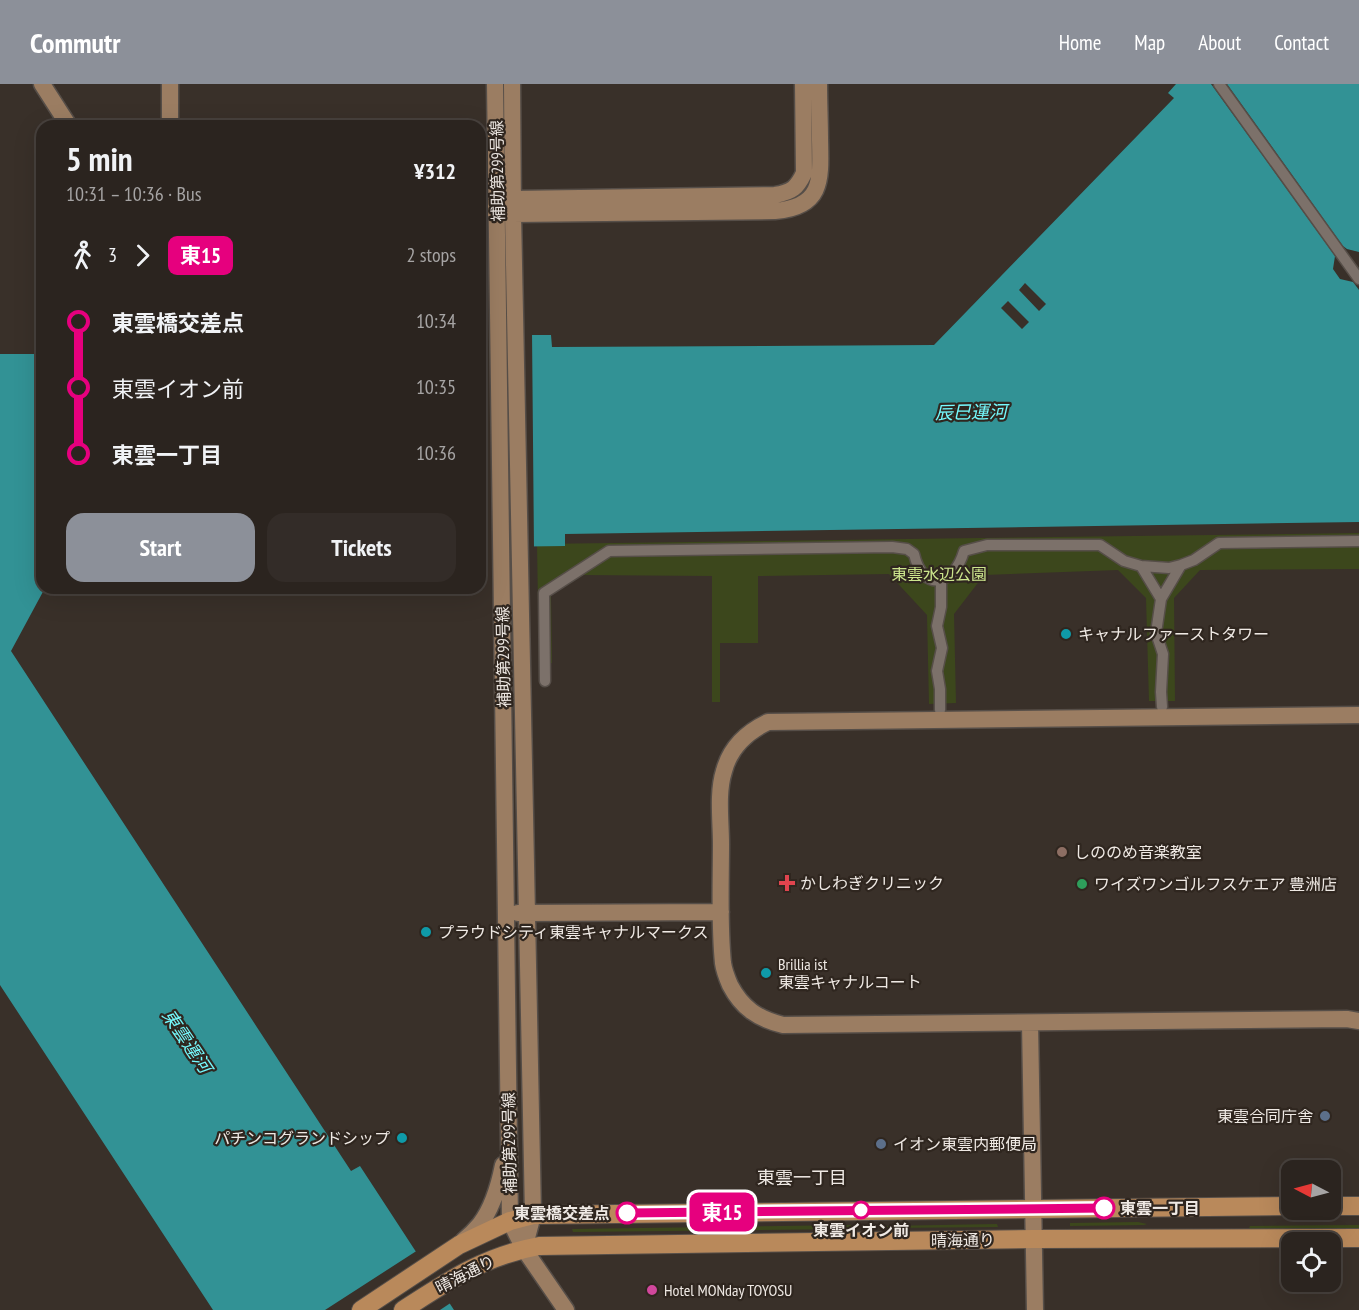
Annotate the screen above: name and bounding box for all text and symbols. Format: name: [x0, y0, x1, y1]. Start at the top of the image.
text: Commutr: [30, 24, 120, 61]
text: Home: [1059, 29, 1101, 56]
text: Map: [1134, 29, 1165, 56]
text: About: [1198, 29, 1241, 56]
text: Contact: [1274, 29, 1329, 56]
street label: 補助第299号線: [486, 120, 508, 222]
text: 5 min: [66, 137, 133, 180]
text: ¥312: [414, 157, 456, 185]
text: 10:31 – 10:36 · Bus: [66, 181, 201, 207]
icon: walk: [66, 239, 99, 272]
icon: forward: [126, 239, 159, 272]
text: 3: [108, 242, 117, 268]
text: 東15: [180, 242, 221, 269]
text: 2 stops: [407, 242, 456, 268]
text: 10:34: [416, 308, 456, 334]
text: 東雲橋交差点: [112, 309, 244, 337]
text: 10:35: [416, 374, 456, 400]
text: 東雲イオン前: [112, 375, 244, 403]
water label: 辰巳運河: [935, 400, 1010, 424]
text: 10:36: [416, 440, 456, 466]
text: 東雲一丁目: [112, 441, 222, 469]
button: Start: [66, 513, 255, 582]
button: Tickets: [267, 513, 456, 582]
park label: 東雲水辺公園: [891, 564, 987, 584]
street label: 補助第299号線: [492, 606, 514, 708]
place label: キャナルファーストタワー: [1078, 624, 1269, 644]
marker: キャナルファーストタワー: [1059, 627, 1073, 641]
place label: しののめ音楽教室: [1074, 842, 1202, 862]
marker: しののめ音楽教室: [1055, 845, 1069, 859]
place label: かしわぎクリニック: [800, 873, 944, 893]
marker: かしわぎクリニック: [778, 874, 796, 892]
place label: ワイズワンゴルフスケエア 豊洲店: [1094, 874, 1337, 894]
marker: ワイズワンゴルフスケエア 豊洲店: [1075, 877, 1089, 891]
place label: プラウドシティ東雲キャナルマークス: [438, 922, 709, 942]
marker: プラウドシティ東雲キャナルマークス: [419, 925, 433, 939]
place label: Brillia ist 東雲キャナルコート: [778, 954, 922, 992]
marker: Brillia ist 東雲キャナルコート: [759, 966, 773, 980]
water label: 東雲運河: [157, 1005, 218, 1080]
street label: 補助第299号線: [498, 1092, 520, 1194]
place label: 東雲合同庁舎: [1217, 1106, 1313, 1126]
marker: 東雲合同庁舎: [1318, 1109, 1332, 1123]
place label: パチンコグランドシップ: [214, 1128, 390, 1148]
marker: パチンコグランドシップ: [395, 1131, 409, 1145]
place label: イオン東雲内郵便局: [893, 1134, 1037, 1154]
marker: イオン東雲内郵便局: [874, 1137, 888, 1151]
north arrow: [1281, 1160, 1341, 1220]
map controls: [1281, 1160, 1341, 1292]
district label: 東雲一丁目: [757, 1166, 847, 1189]
line badge: 東15: [688, 1192, 756, 1232]
marker: 東雲一丁目: [1093, 1197, 1115, 1219]
place label: 東雲一丁目: [1120, 1198, 1200, 1218]
text: 東15: [701, 1199, 743, 1226]
marker: 東雲イオン前: [852, 1201, 870, 1219]
marker: 東雲橋交差点: [616, 1202, 638, 1224]
place label: 東雲橋交差点: [514, 1203, 610, 1223]
place label: 東雲イオン前: [813, 1220, 909, 1240]
street label: 晴海通り: [931, 1229, 995, 1251]
button: locate: [1281, 1232, 1341, 1292]
street label: 晴海通り: [432, 1251, 498, 1297]
place label: Hotel MONday TOYOSU: [664, 1280, 792, 1300]
marker: Hotel MONday TOYOSU: [645, 1283, 659, 1297]

